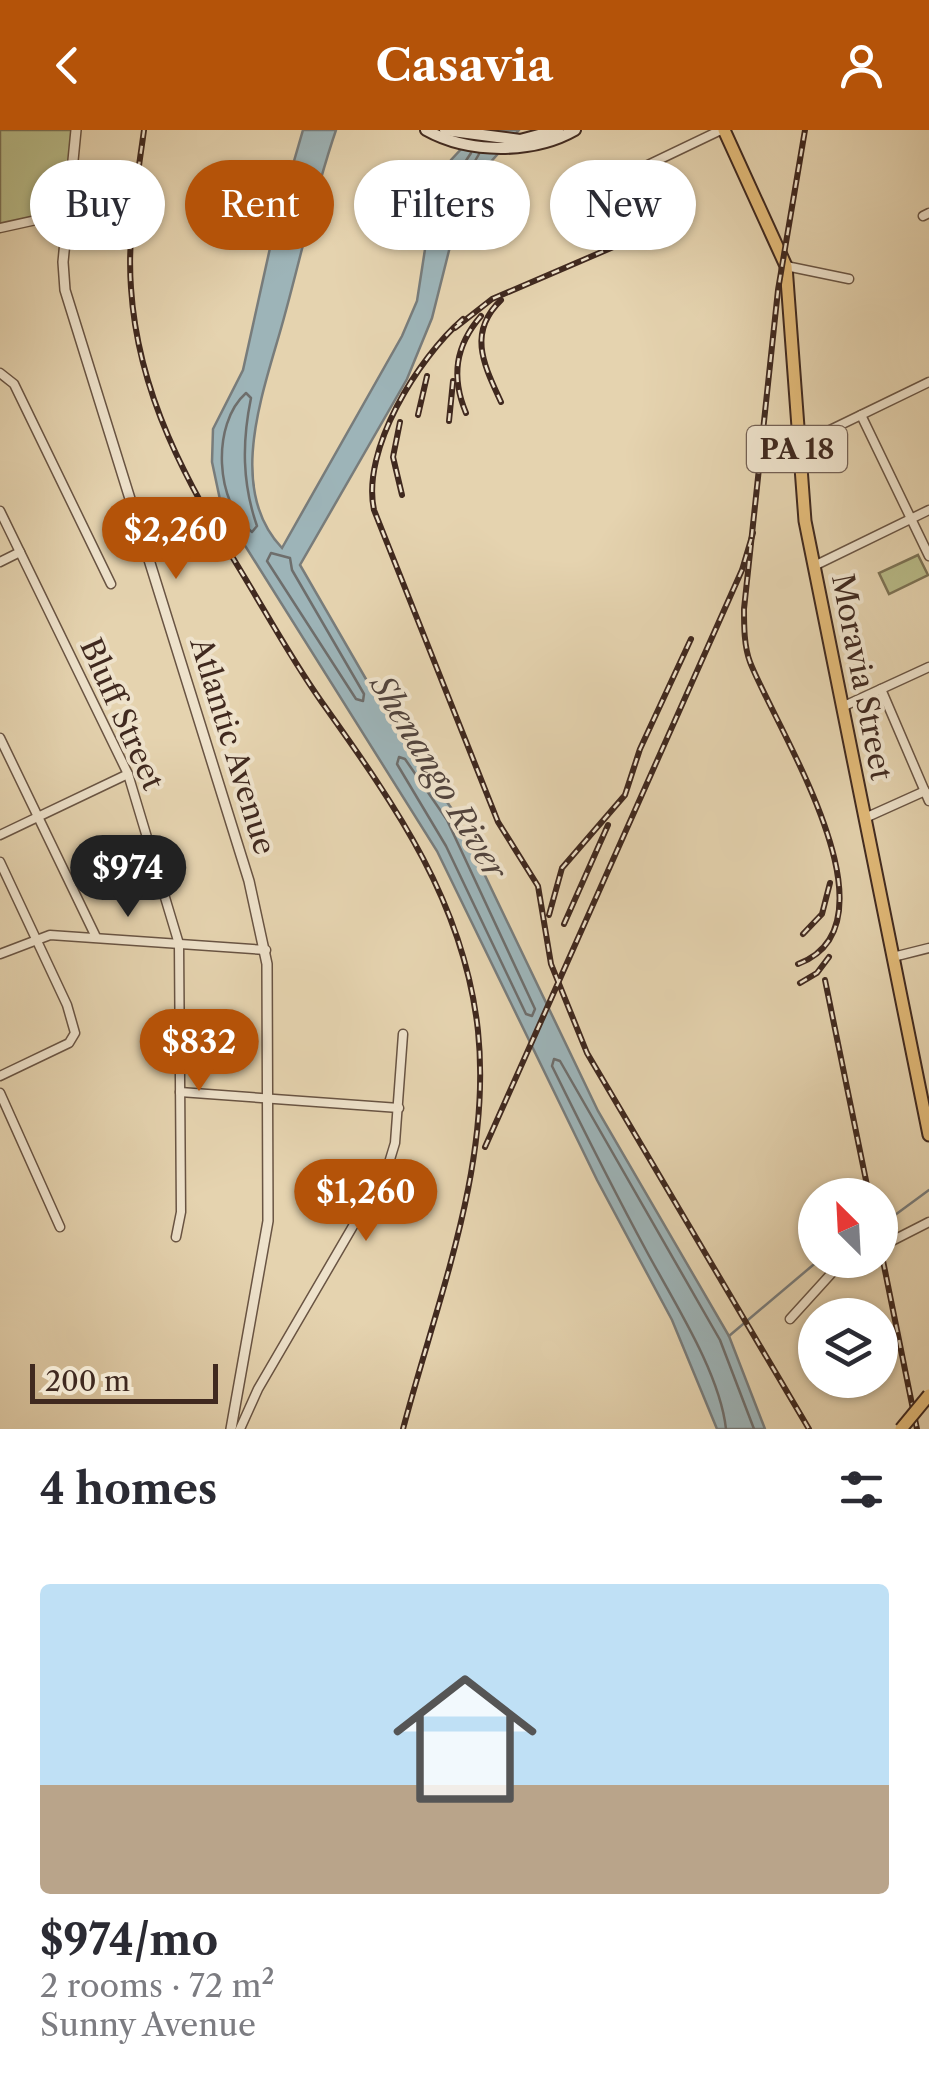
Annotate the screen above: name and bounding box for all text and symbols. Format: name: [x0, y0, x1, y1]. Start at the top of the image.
text: Casavia: [376, 37, 553, 93]
icon: back: [40, 38, 95, 93]
icon: person: [834, 38, 889, 93]
chip: Buy: [30, 160, 165, 250]
chip: Rent: [185, 160, 334, 250]
chip: Filters: [354, 160, 530, 250]
chip: New: [550, 160, 696, 250]
road number: PA 18: [747, 426, 847, 472]
pin: $2,260: [95, 497, 257, 582]
text: $2,260: [124, 510, 228, 549]
street label: Moravia Street: [824, 571, 900, 784]
street label: Atlantic Avenue: [182, 632, 284, 859]
street label: Bluff Street: [72, 633, 172, 796]
water label: Shenango River: [362, 666, 516, 888]
pin: $974: [69, 835, 187, 920]
text: $974: [92, 848, 164, 887]
pin: $832: [140, 1009, 258, 1094]
text: $832: [162, 1022, 236, 1061]
pin: $1,260: [285, 1159, 447, 1244]
text: $1,260: [316, 1172, 416, 1211]
north arrow: [798, 1178, 898, 1278]
map controls: [798, 1178, 898, 1398]
button: layers: [798, 1298, 898, 1398]
scale bar: [30, 1359, 218, 1404]
text: 200 m: [45, 1364, 130, 1398]
icon: filters: [834, 1462, 889, 1517]
text: 4 homes: [40, 1463, 217, 1515]
icon: home: [375, 1649, 555, 1829]
text: $974/mo: [40, 1914, 218, 1966]
text: 2 rooms · 72 m²: [40, 1966, 275, 2005]
text: Sunny Avenue: [40, 2005, 256, 2044]

